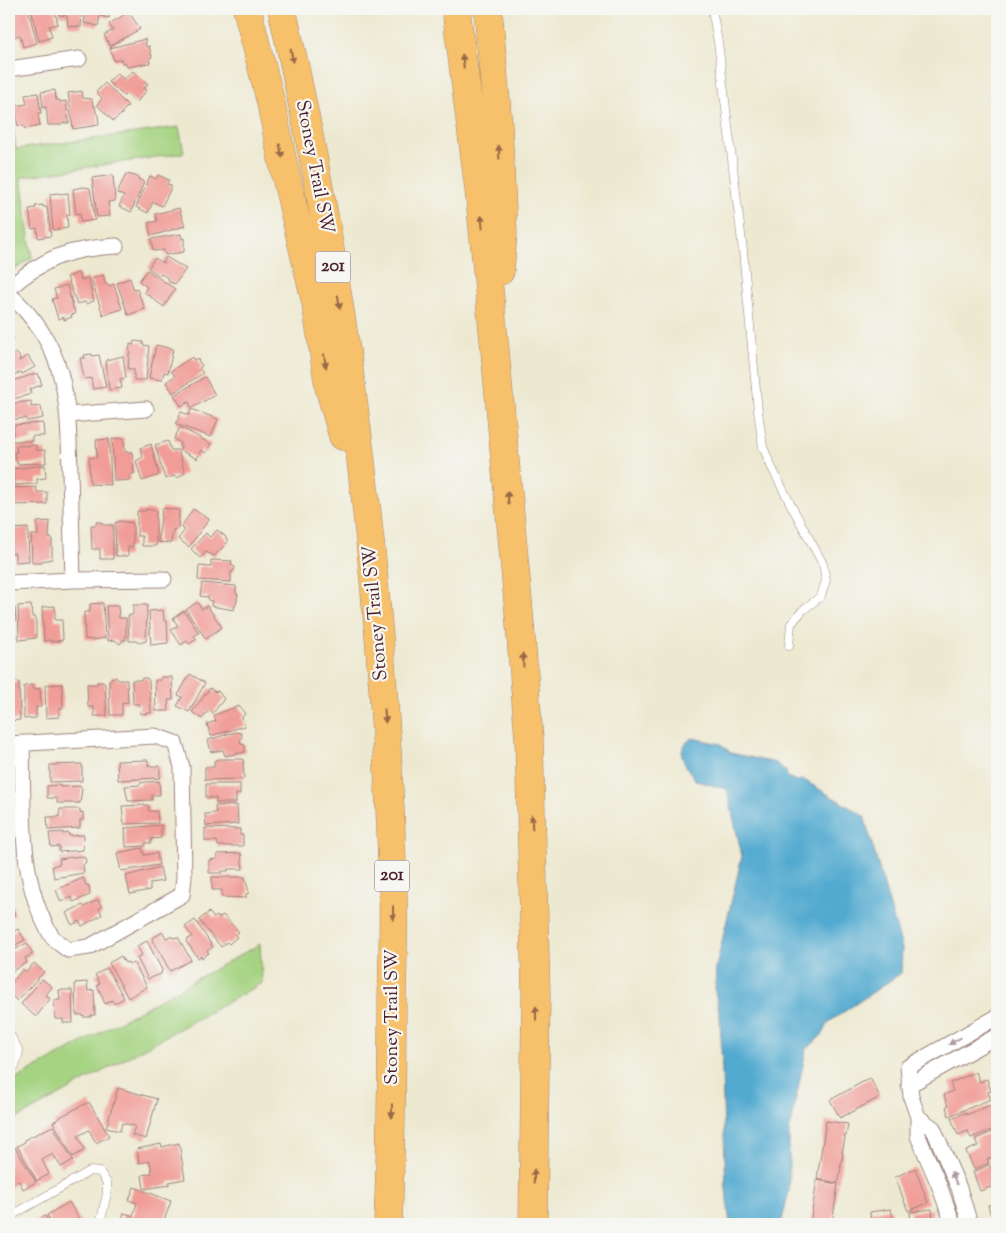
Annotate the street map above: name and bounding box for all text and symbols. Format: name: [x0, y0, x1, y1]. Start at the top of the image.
one-way arrow: [289, 49, 297, 65]
one-way arrow: [459, 52, 467, 68]
street label: Stoney Trail SW: [288, 98, 340, 236]
one-way arrow: [277, 143, 285, 159]
one-way arrow: [494, 143, 502, 159]
one-way arrow: [478, 214, 486, 230]
road number: 201: [316, 252, 350, 282]
one-way arrow: [335, 294, 343, 310]
one-way arrow: [322, 354, 330, 370]
one-way arrow: [504, 490, 512, 506]
street label: Stoney Trail SW: [357, 544, 395, 682]
one-way arrow: [518, 651, 526, 667]
one-way arrow: [382, 708, 390, 724]
one-way arrow: [527, 814, 535, 830]
road number: 201: [374, 860, 410, 891]
one-way arrow: [389, 906, 397, 922]
street label: Stoney Trail SW: [379, 949, 406, 1085]
one-way arrow: [532, 1005, 540, 1021]
one-way arrow: [948, 1036, 961, 1045]
one-way arrow: [388, 1103, 396, 1119]
one-way arrow: [530, 1167, 538, 1183]
one-way arrow: [950, 1171, 958, 1185]

